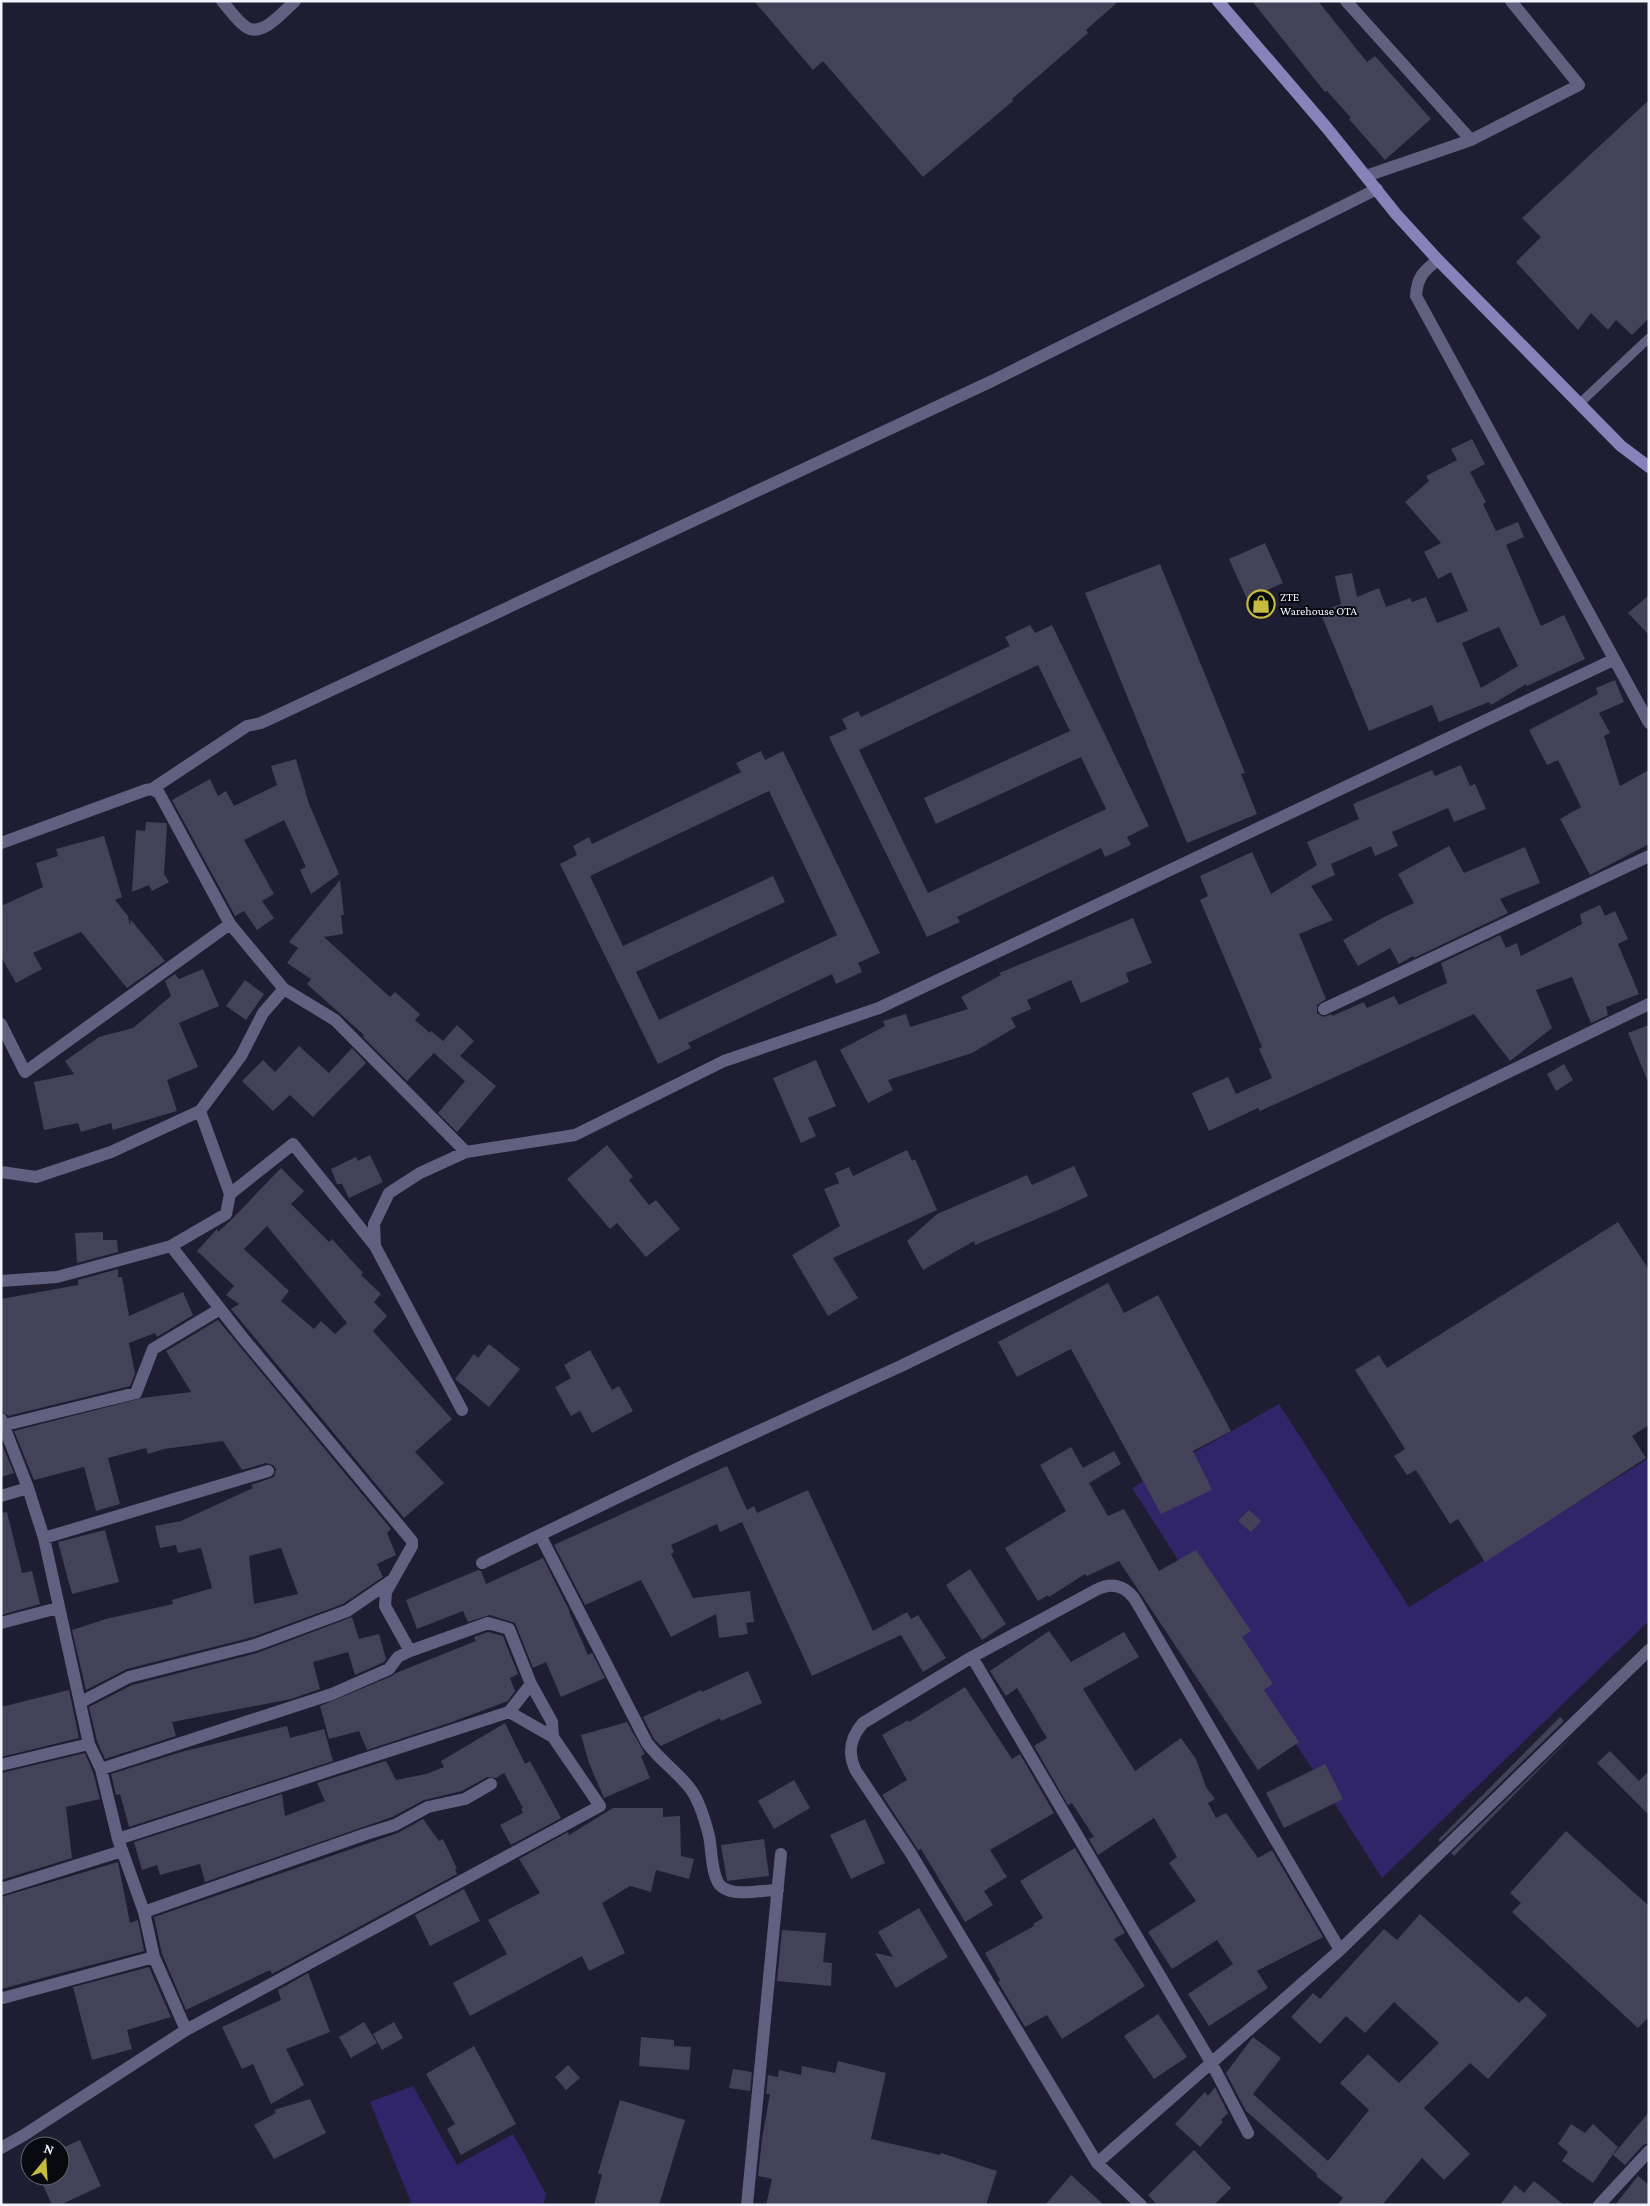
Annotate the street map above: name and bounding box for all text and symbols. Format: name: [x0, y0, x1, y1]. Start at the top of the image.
shop icon: ZTE Warehouse OTA: [1246, 589, 1276, 619]
place label: ZTE Warehouse OTA: [1280, 590, 1357, 618]
north arrow: [20, 2136, 70, 2186]
text: N: [42, 2140, 56, 2158]

